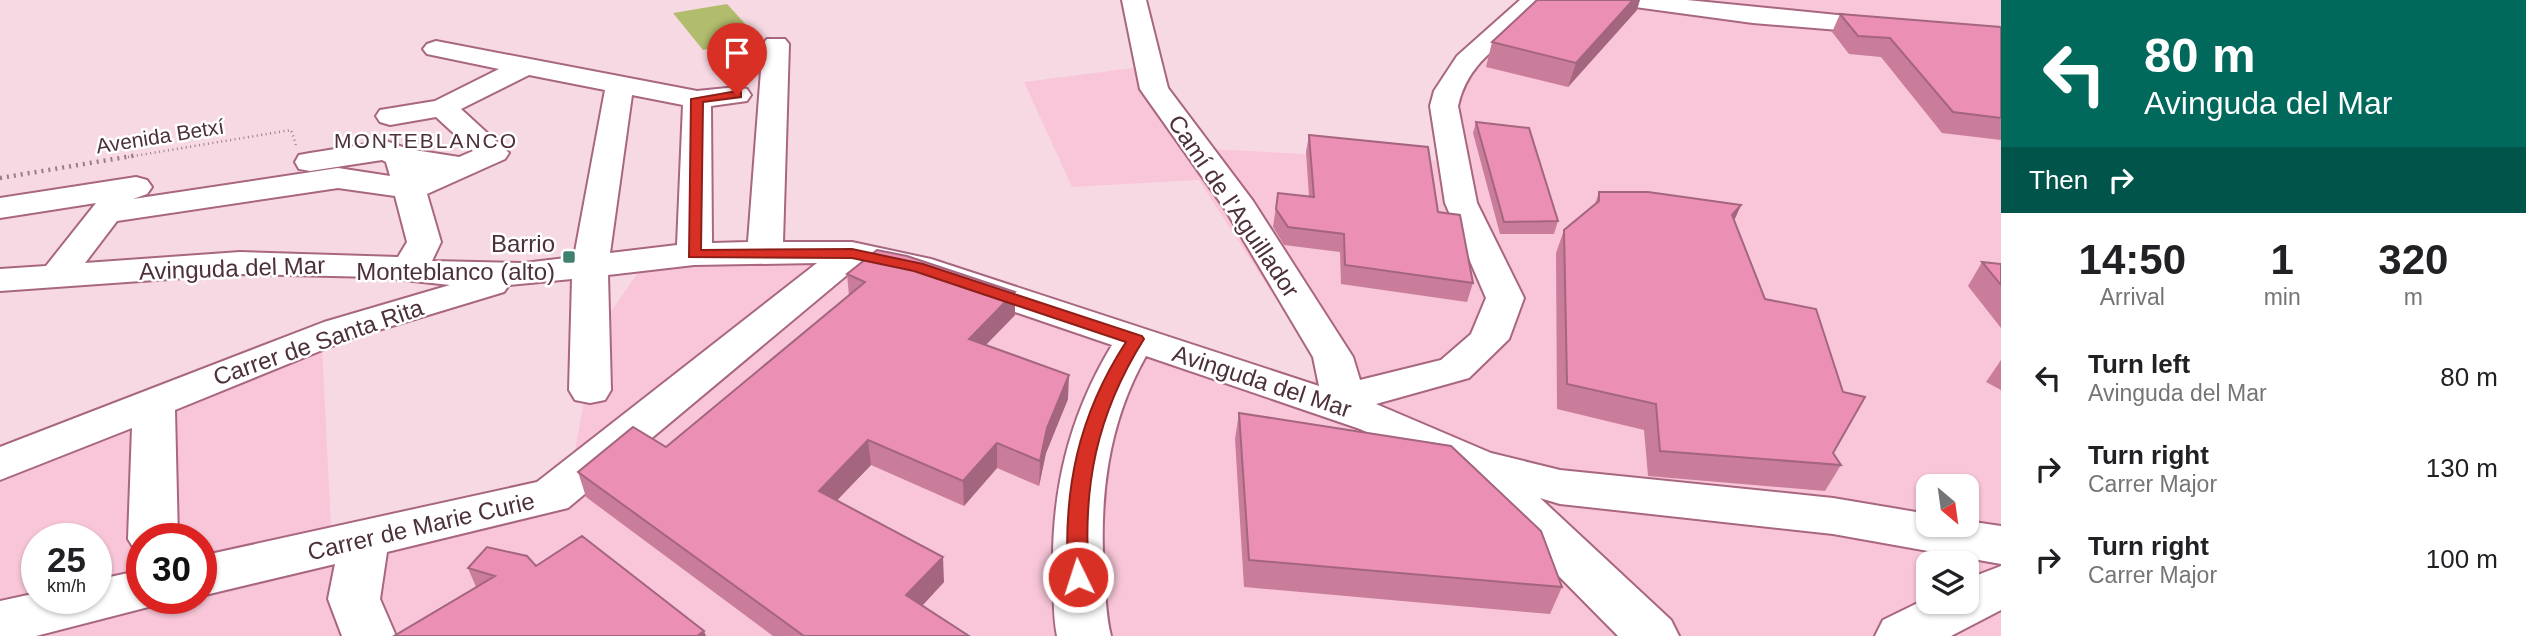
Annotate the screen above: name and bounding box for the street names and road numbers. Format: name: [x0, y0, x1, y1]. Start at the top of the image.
street label: Camí de l'Aguillador: [1163, 110, 1305, 302]
street label: Avenida Betxí: [94, 115, 226, 157]
street label: Avinguda del Mar: [138, 251, 326, 285]
street label: Carrer de Santa Rita: [210, 293, 427, 391]
street label: Avinguda del Mar: [1169, 339, 1355, 423]
street label: Carrer de Marie Curie: [305, 487, 537, 565]

